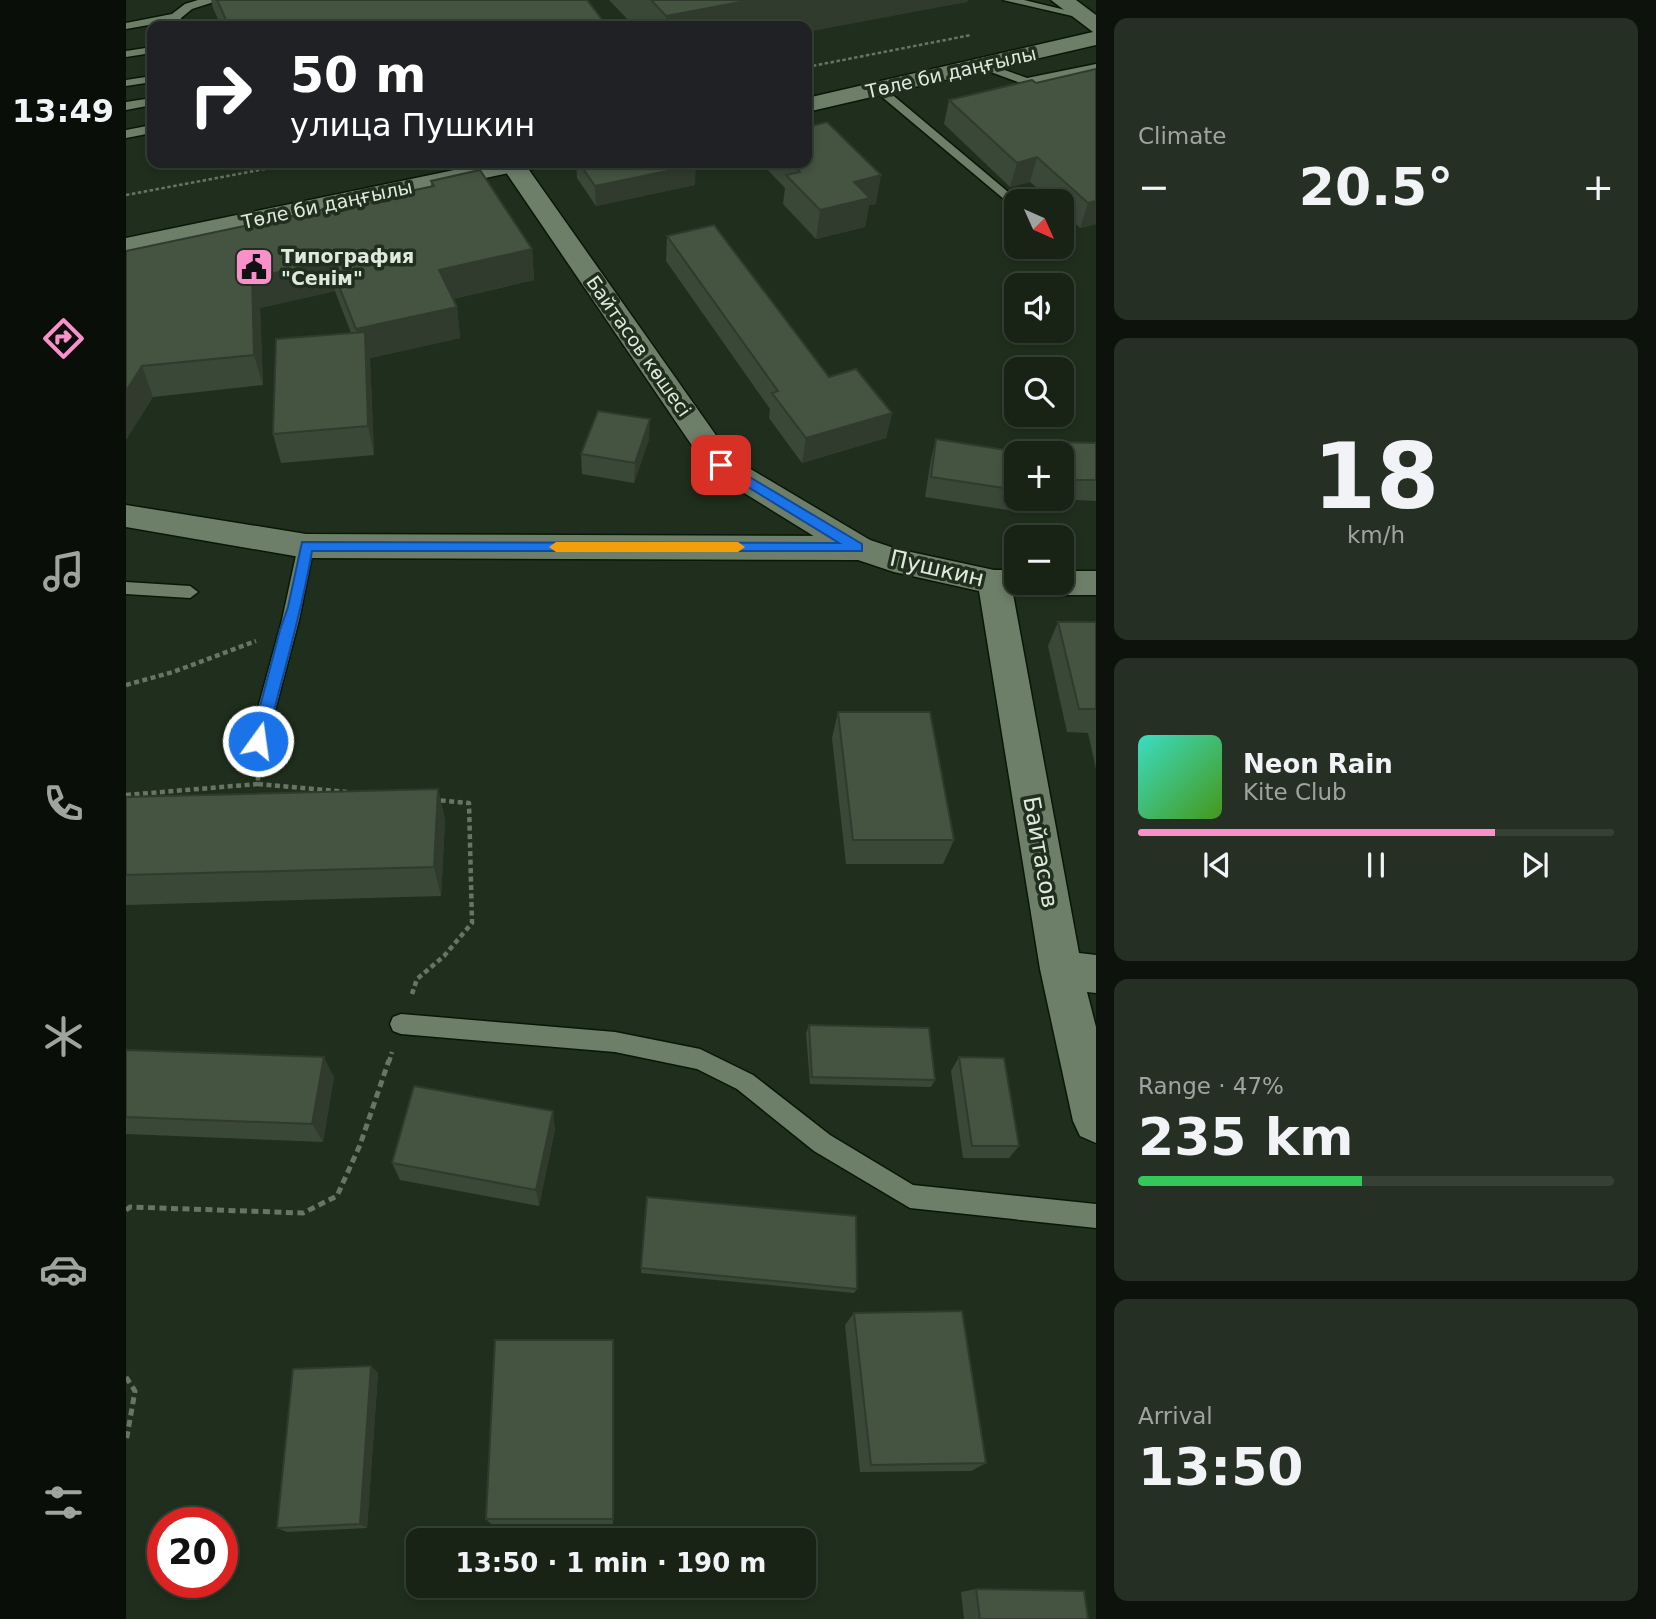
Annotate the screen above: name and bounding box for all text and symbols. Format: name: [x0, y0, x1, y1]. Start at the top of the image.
street label: Төле би даңғылы: [863, 42, 1038, 103]
text: 50 m: [290, 47, 426, 104]
icon: right: [175, 49, 266, 140]
text: 13:49: [12, 92, 114, 130]
text: улица Пушкин: [290, 106, 535, 144]
text: Climate: [1138, 123, 1227, 149]
text: 20.5°: [1299, 157, 1453, 217]
text: −: [1138, 165, 1170, 209]
text: +: [1582, 165, 1614, 209]
street label: Төле би даңғылы: [239, 175, 414, 233]
north arrow: [1004, 189, 1074, 259]
map controls: [1004, 189, 1074, 595]
place label: Типография "Сенім": [281, 245, 414, 289]
public building icon: Типография "Сенім": [233, 246, 275, 288]
street label: Байтасов көшесі: [582, 271, 696, 421]
button: sound: [1004, 273, 1074, 343]
icon: directions: [39, 314, 88, 363]
button: search: [1004, 357, 1074, 427]
text: 18: [1313, 424, 1439, 529]
pin: [691, 435, 751, 495]
button: +: [1004, 441, 1074, 511]
icon: arrive: [702, 446, 740, 484]
text: km/h: [1347, 522, 1405, 548]
button: −: [1004, 525, 1074, 595]
street label: Пушкин: [887, 545, 987, 591]
icon: music: [39, 547, 88, 596]
position arrow: [221, 704, 295, 778]
text: Neon Rain: [1243, 749, 1393, 779]
icon: phone: [39, 779, 88, 828]
text: Kite Club: [1243, 779, 1347, 805]
street label: Байтасов: [1018, 794, 1064, 910]
icon: previous: [1198, 846, 1236, 884]
icon: pause: [1357, 846, 1395, 884]
icon: next: [1516, 846, 1554, 884]
icon: climate: [39, 1012, 88, 1061]
text: Range · 47%: [1138, 1073, 1284, 1099]
text: 235 km: [1138, 1107, 1353, 1167]
icon: car: [39, 1245, 88, 1294]
text: Arrival: [1138, 1403, 1213, 1429]
text: 13:50: [1138, 1437, 1304, 1497]
icon: filters: [39, 1478, 88, 1527]
speed limit sign: 20: [147, 1507, 238, 1598]
text: 13:50 · 1 min · 190 m: [456, 1548, 766, 1578]

